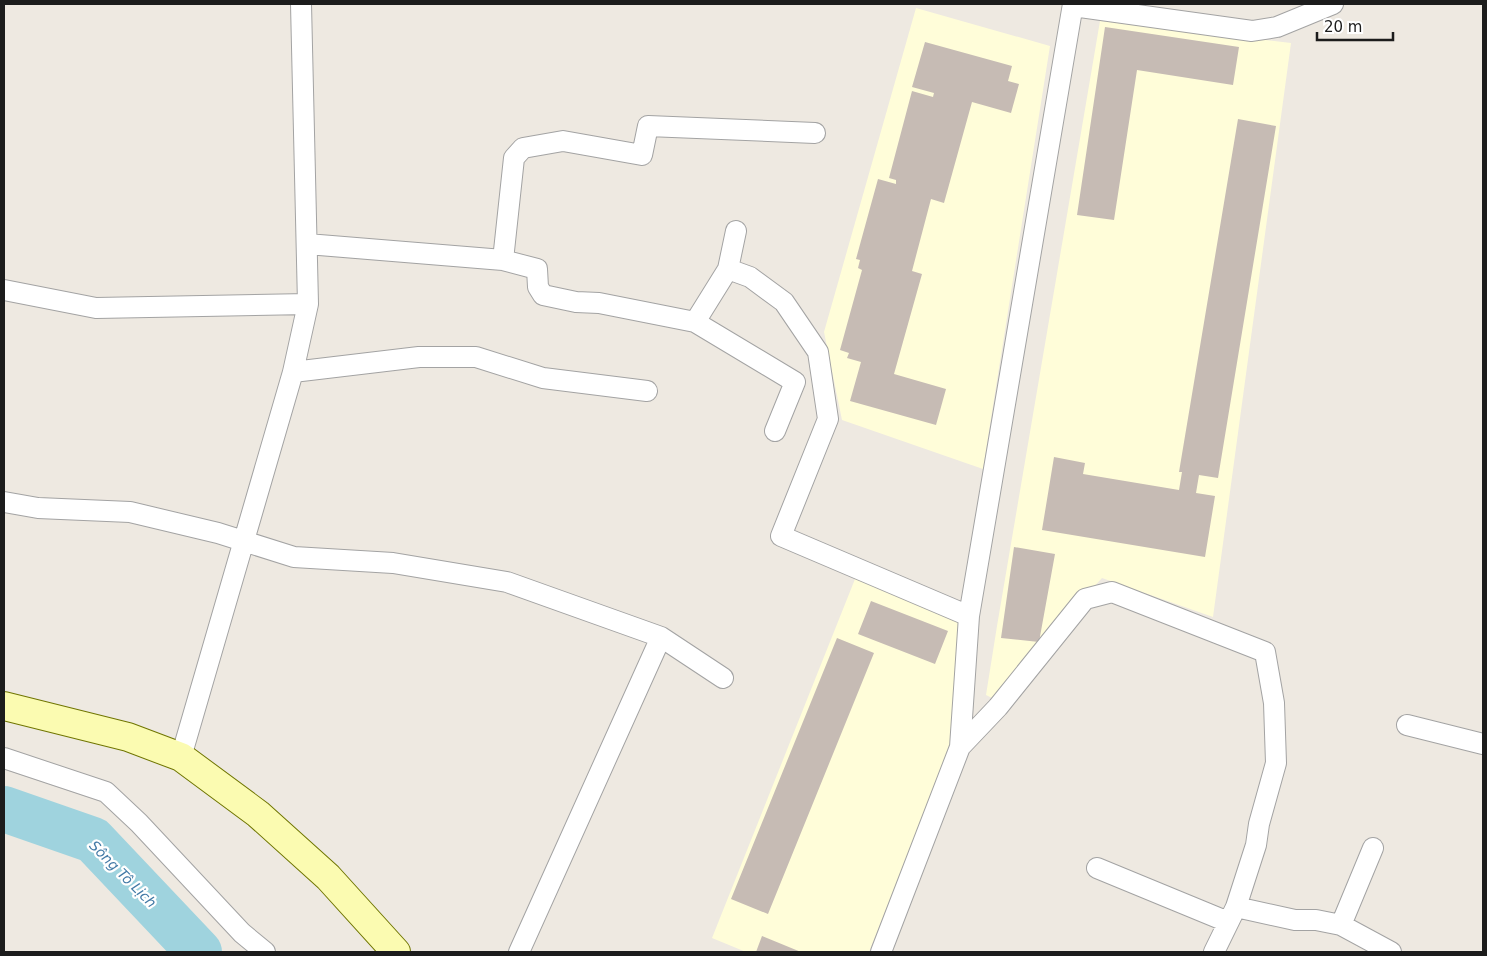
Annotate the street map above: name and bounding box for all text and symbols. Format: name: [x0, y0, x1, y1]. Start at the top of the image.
scale bar: [1317, 10, 1393, 42]
text: 20 m: [1324, 18, 1362, 36]
water label: Sông Tô Lịch: [86, 837, 160, 911]

